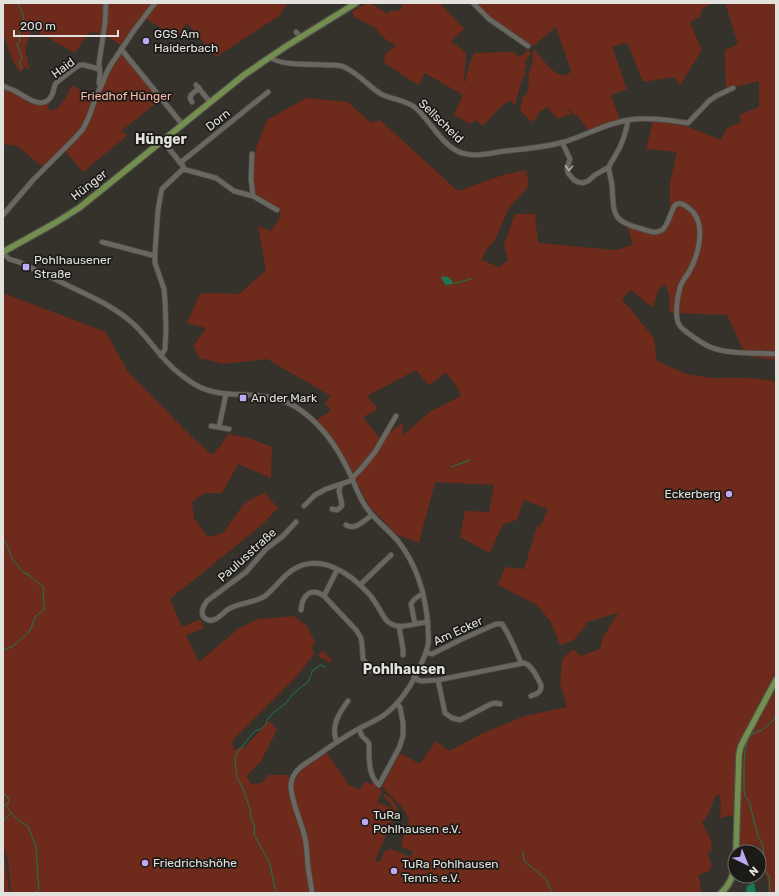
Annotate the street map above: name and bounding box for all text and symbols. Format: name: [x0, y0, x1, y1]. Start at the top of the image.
scale bar: [14, 12, 118, 38]
text: 200 m: [20, 19, 56, 33]
place label: GGS Am Haiderbach: [154, 27, 218, 55]
marker: GGS Am Haiderbach: [141, 36, 151, 46]
street label: Haid: [49, 55, 77, 81]
park label: Friedhof Hünger: [80, 89, 172, 103]
street label: Sellscheid: [416, 96, 466, 146]
street label: Dorn: [203, 106, 233, 134]
district label: Hünger: [135, 131, 188, 148]
one-way arrow: [565, 165, 573, 171]
street label: Hünger: [68, 166, 110, 203]
place label: Pohlhausener Straße: [34, 253, 112, 281]
marker: Pohlhausener Straße: [21, 262, 31, 272]
place label: An der Mark: [251, 391, 318, 405]
marker: An der Mark: [238, 393, 248, 403]
place label: Eckerberg: [665, 487, 721, 501]
marker: Eckerberg: [724, 489, 734, 499]
street label: Paulusstraße: [215, 525, 279, 585]
street label: Am Ecker: [431, 613, 485, 648]
district label: Pohlhausen: [363, 661, 445, 678]
place label: TuRa Pohlhausen e.V.: [373, 808, 461, 836]
marker: TuRa Pohlhausen e.V.: [360, 817, 370, 827]
north arrow: [727, 844, 767, 884]
place label: Friedrichshöhe: [153, 856, 237, 870]
place label: TuRa Pohlhausen Tennis e.V.: [402, 857, 499, 885]
marker: Friedrichshöhe: [140, 858, 150, 868]
text: N: [746, 863, 761, 878]
marker: TuRa Pohlhausen Tennis e.V.: [389, 866, 399, 876]

